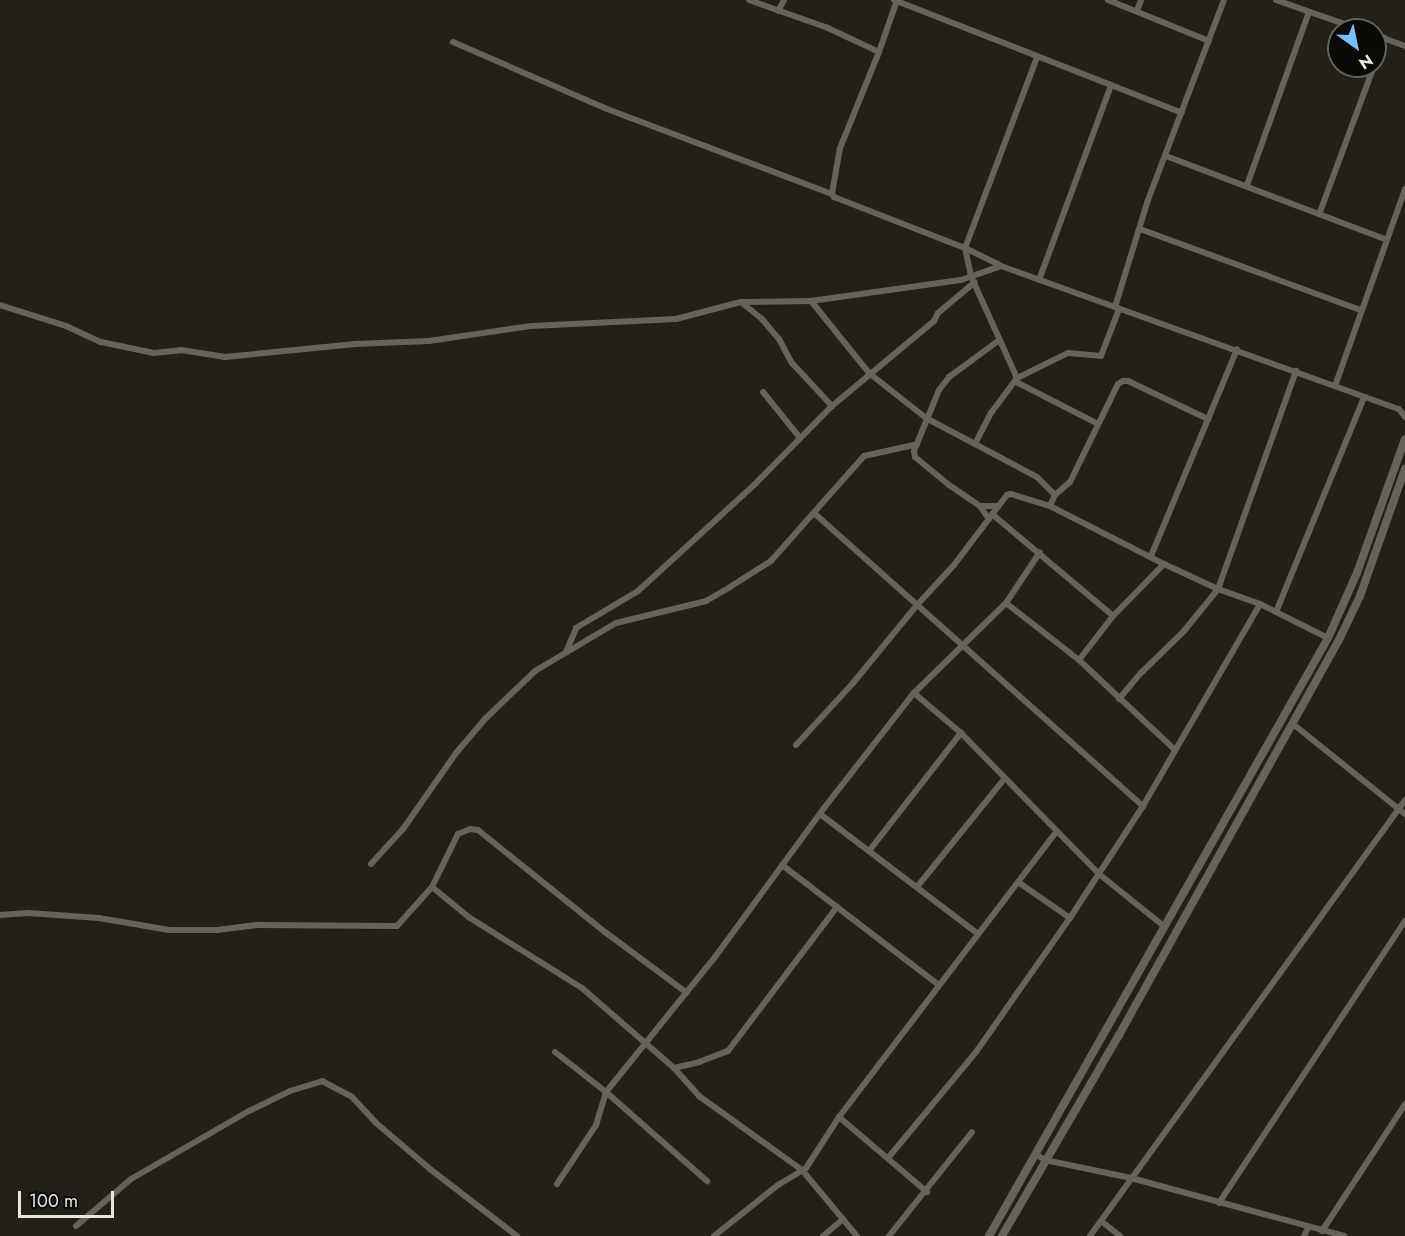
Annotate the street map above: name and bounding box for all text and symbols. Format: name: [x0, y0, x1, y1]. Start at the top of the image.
north arrow: [1327, 18, 1387, 78]
text: N: [1354, 49, 1378, 75]
scale bar: [21, 1179, 117, 1217]
text: 100 m: [29, 1188, 78, 1214]

